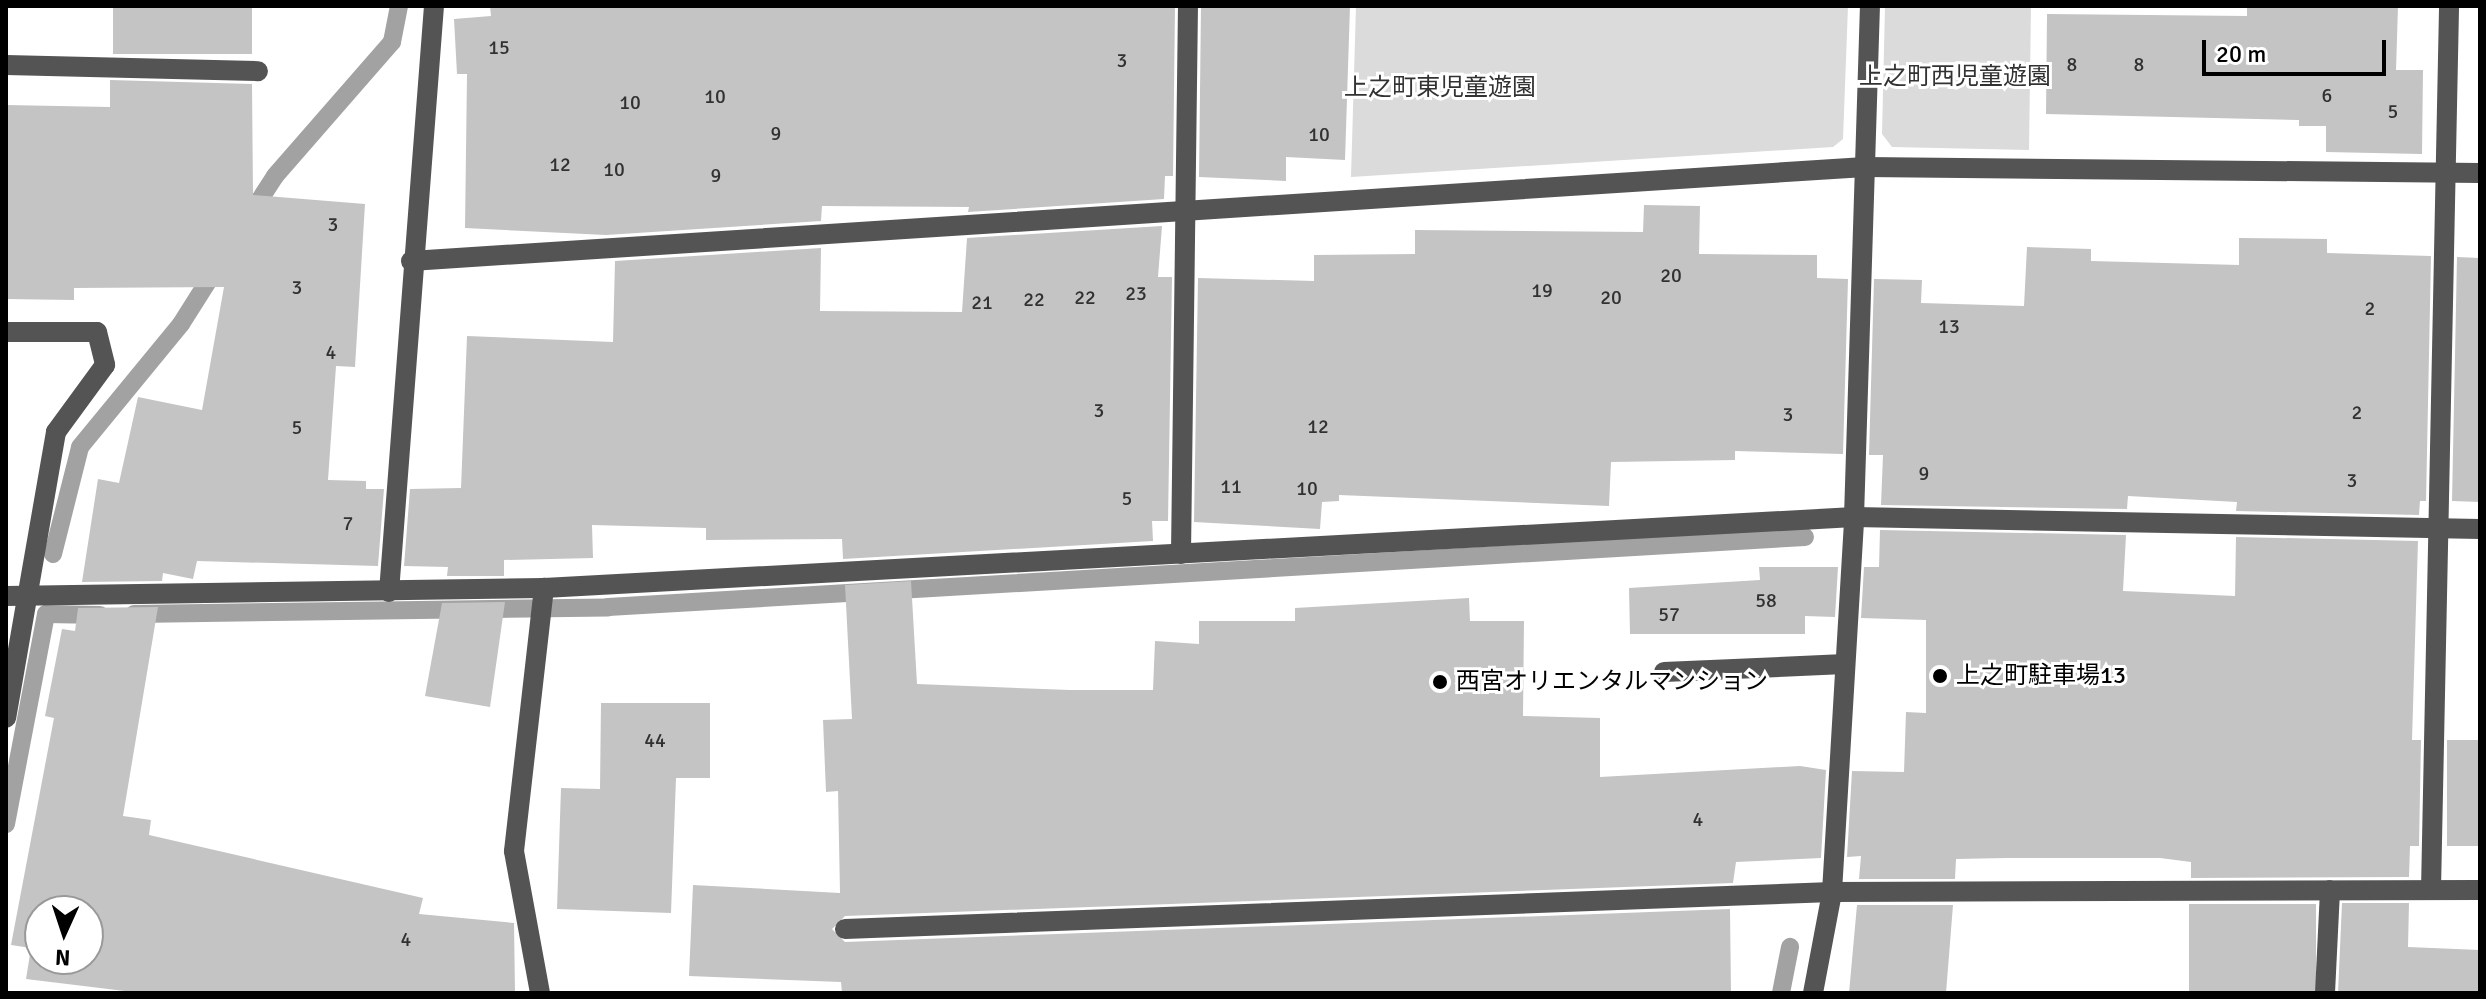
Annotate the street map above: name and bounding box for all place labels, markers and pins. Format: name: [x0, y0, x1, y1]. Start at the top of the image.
place label: 上之町駐車場13: [1956, 662, 2126, 690]
marker: 上之町駐車場13: [1931, 667, 1949, 685]
place label: 西宮オリエンタルマンション: [1456, 668, 1768, 696]
marker: 西宮オリエンタルマンション: [1431, 673, 1449, 691]

